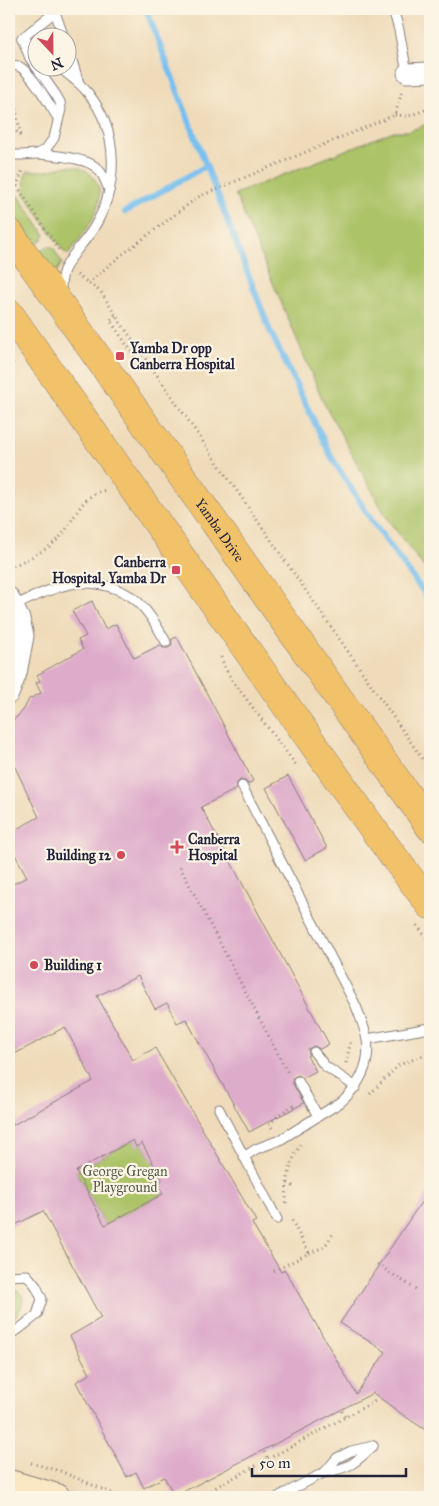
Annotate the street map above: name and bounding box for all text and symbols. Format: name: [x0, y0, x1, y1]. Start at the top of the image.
north arrow: [28, 28, 78, 78]
text: N: [48, 53, 65, 74]
place label: Yamba Dr opp Canberra Hospital: [129, 340, 236, 374]
marker: Yamba Dr opp Canberra Hospital: [114, 350, 126, 362]
street label: Yamba Drive: [191, 495, 248, 565]
place label: Canberra Hospital, Yamba Dr: [52, 554, 167, 588]
marker: Canberra Hospital, Yamba Dr: [170, 564, 182, 576]
place label: Canberra Hospital: [188, 831, 241, 865]
marker: Canberra Hospital: [170, 840, 184, 854]
place label: Building 12: [46, 847, 112, 865]
marker: Building 12: [115, 849, 127, 861]
place label: Building 1: [44, 957, 102, 975]
marker: Building 1: [28, 959, 40, 971]
park label: George Gregan Playground: [82, 1163, 168, 1196]
scale bar: [252, 1446, 405, 1478]
text: 50 m: [259, 1454, 291, 1472]

